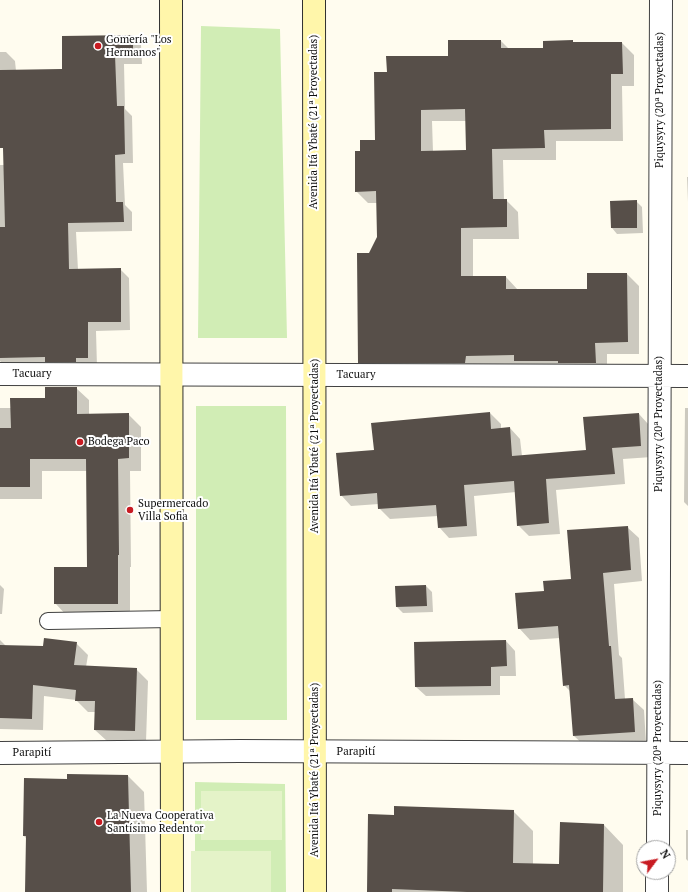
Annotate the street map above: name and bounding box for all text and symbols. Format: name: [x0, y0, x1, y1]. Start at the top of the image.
street label: Piquysyry (20ª Proyectadas): [653, 32, 667, 168]
place label: Gomería "Los Hermanos": [106, 33, 172, 59]
street label: Avenida Itá Ybaté (21ª Proyectadas): [307, 35, 321, 209]
marker: Gomería "Los Hermanos": [93, 41, 103, 51]
street label: Piquysyry (20ª Proyectadas): [652, 356, 666, 492]
street label: Avenida Itá Ybaté (21ª Proyectadas): [308, 359, 322, 533]
street label: Tacuary: [13, 367, 51, 381]
street label: Tacuary: [337, 368, 375, 382]
place label: Bodega Paco: [88, 435, 150, 449]
marker: Bodega Paco: [75, 437, 85, 447]
place label: Supermercado Villa Sofia: [138, 497, 208, 523]
marker: Supermercado Villa Sofia: [125, 505, 135, 515]
street label: Piquysyry (20ª Proyectadas): [651, 680, 665, 816]
street label: Avenida Itá Ybaté (21ª Proyectadas): [308, 683, 322, 857]
street label: Parapití: [337, 745, 375, 759]
street label: Parapití: [13, 746, 51, 760]
place label: La Nueva Cooperativa Santísimo Redentor: [107, 809, 214, 835]
marker: La Nueva Cooperativa Santísimo Redentor: [94, 817, 104, 827]
north arrow: [636, 840, 676, 880]
text: N: [657, 847, 673, 861]

